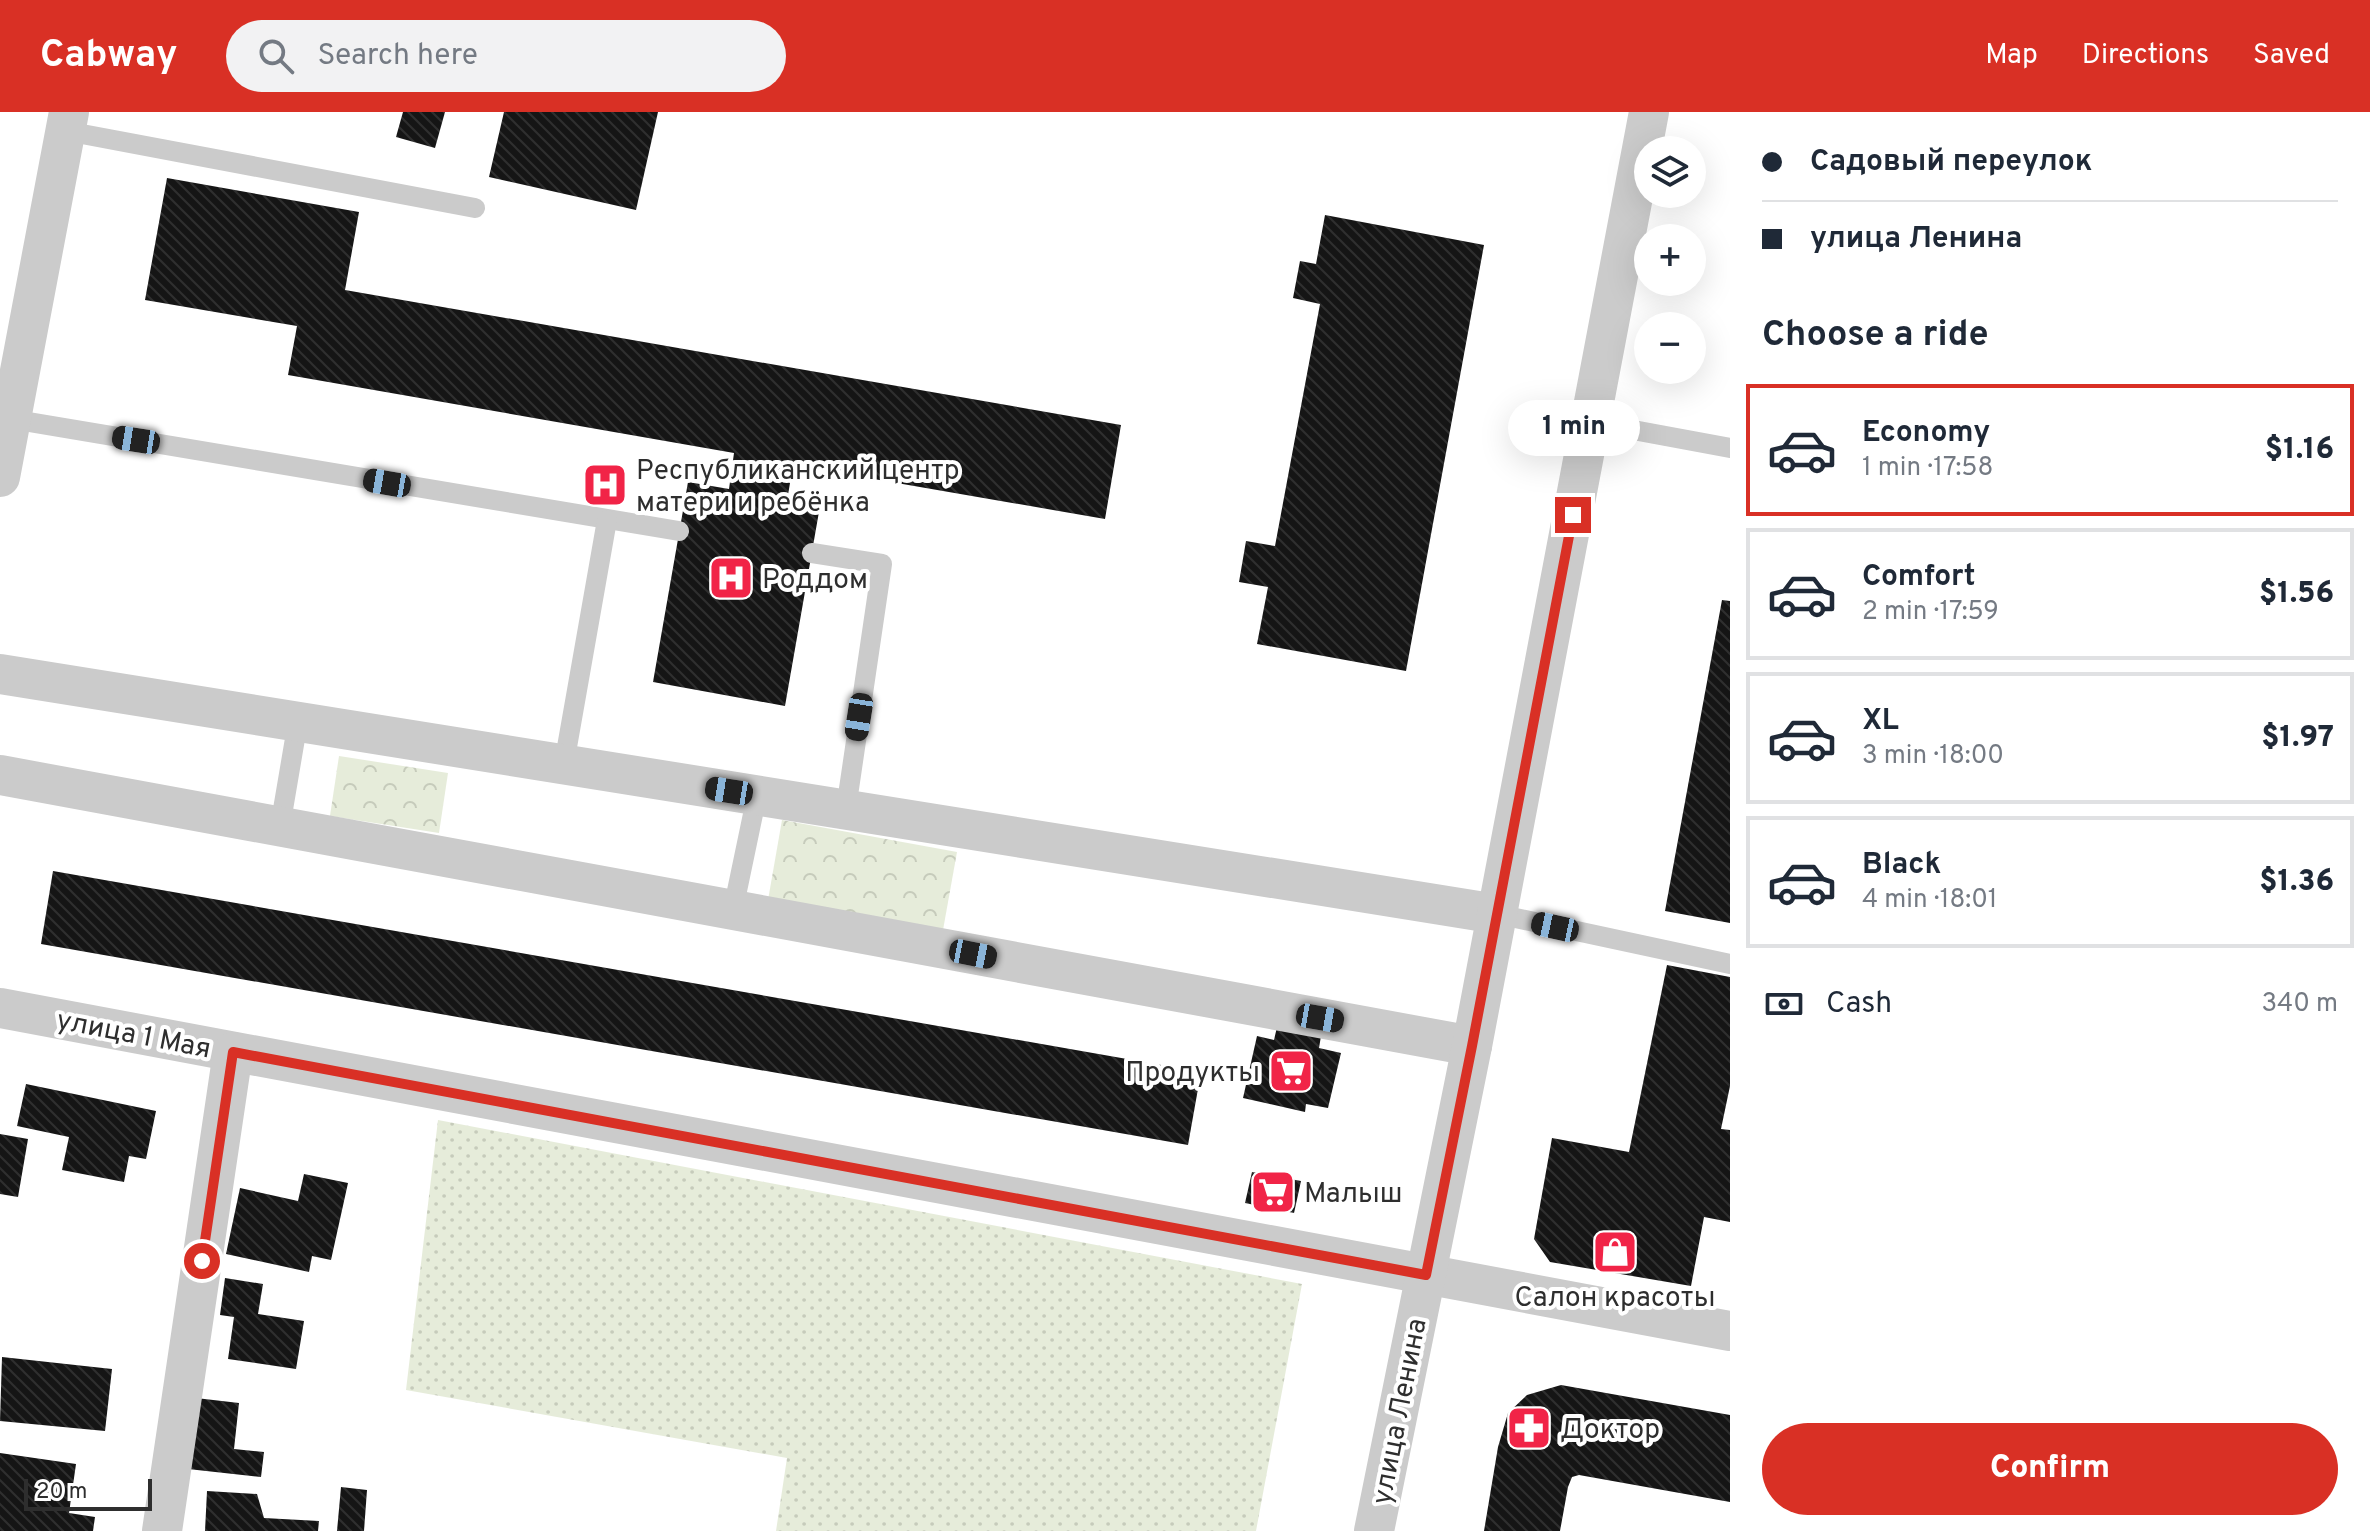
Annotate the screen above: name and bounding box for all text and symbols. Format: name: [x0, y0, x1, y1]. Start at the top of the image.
search box: [226, 20, 786, 92]
text: Cabway: [40, 32, 178, 81]
icon: search: [254, 34, 298, 78]
text: Search here: [318, 38, 478, 75]
text: Map: [1985, 38, 2038, 74]
text: Directions: [2082, 38, 2209, 74]
text: Saved: [2253, 38, 2330, 74]
map controls: [1634, 136, 1706, 384]
button: layers: [1634, 136, 1706, 208]
text: Садовый переулок: [1810, 144, 2093, 181]
text: улица Ленина: [1810, 221, 2022, 258]
button: +: [1634, 224, 1706, 296]
button: −: [1634, 312, 1706, 384]
text: Choose a ride: [1762, 313, 1988, 359]
callout: 1 min: [1507, 399, 1639, 455]
text: 1 min: [1542, 411, 1606, 444]
icon: car: [1766, 414, 1838, 486]
text: Economy: [1862, 415, 1990, 452]
car: [110, 424, 162, 456]
text: $1.16: [2265, 432, 2334, 469]
text: 1 min · 17:58: [1862, 452, 1993, 485]
place label: Республиканский центр матери и ребёнка: [636, 454, 960, 522]
hospital icon: Республиканский центр матери и ребёнка: [581, 461, 629, 509]
car: [361, 467, 413, 499]
route end: [1555, 497, 1591, 533]
hospital icon: Роддом: [707, 554, 755, 602]
icon: car: [1766, 558, 1838, 630]
text: Comfort: [1862, 559, 1975, 596]
place label: Роддом: [762, 563, 868, 599]
text: $1.56: [2259, 576, 2334, 613]
text: 2 min · 17:59: [1862, 596, 1999, 629]
car: [843, 691, 875, 743]
icon: car: [1766, 702, 1838, 774]
text: XL: [1862, 703, 1899, 740]
text: $1.97: [2261, 720, 2334, 757]
text: 3 min · 18:00: [1862, 740, 2004, 773]
car: [703, 775, 755, 807]
icon: car: [1766, 846, 1838, 918]
text: Black: [1862, 847, 1941, 884]
text: $1.36: [2259, 864, 2334, 901]
text: 4 min · 18:01: [1862, 884, 1998, 917]
car: [1529, 910, 1581, 944]
car: [947, 938, 999, 970]
icon: cash: [1762, 982, 1806, 1026]
text: Cash: [1826, 986, 1892, 1023]
text: 340 m: [2261, 988, 2338, 1021]
car: [1294, 1002, 1346, 1034]
street label: улица 1 Мая: [53, 1003, 214, 1069]
supermarket icon: Продукты: [1267, 1047, 1315, 1095]
place label: Продукты: [1125, 1056, 1260, 1092]
supermarket icon: Малыш: [1249, 1168, 1297, 1216]
place label: Малыш: [1304, 1177, 1403, 1213]
shop icon: Салон красоты: [1591, 1228, 1639, 1276]
route start: [184, 1243, 220, 1279]
place label: Салон красоты: [1515, 1281, 1715, 1317]
street label: улица Ленина: [1365, 1315, 1437, 1508]
pharmacy icon: Доктор: [1505, 1404, 1553, 1452]
place label: Доктор: [1560, 1413, 1660, 1449]
button: Confirm: [1762, 1423, 2338, 1515]
scale bar: [24, 1475, 152, 1511]
text: 20 m: [36, 1479, 87, 1506]

